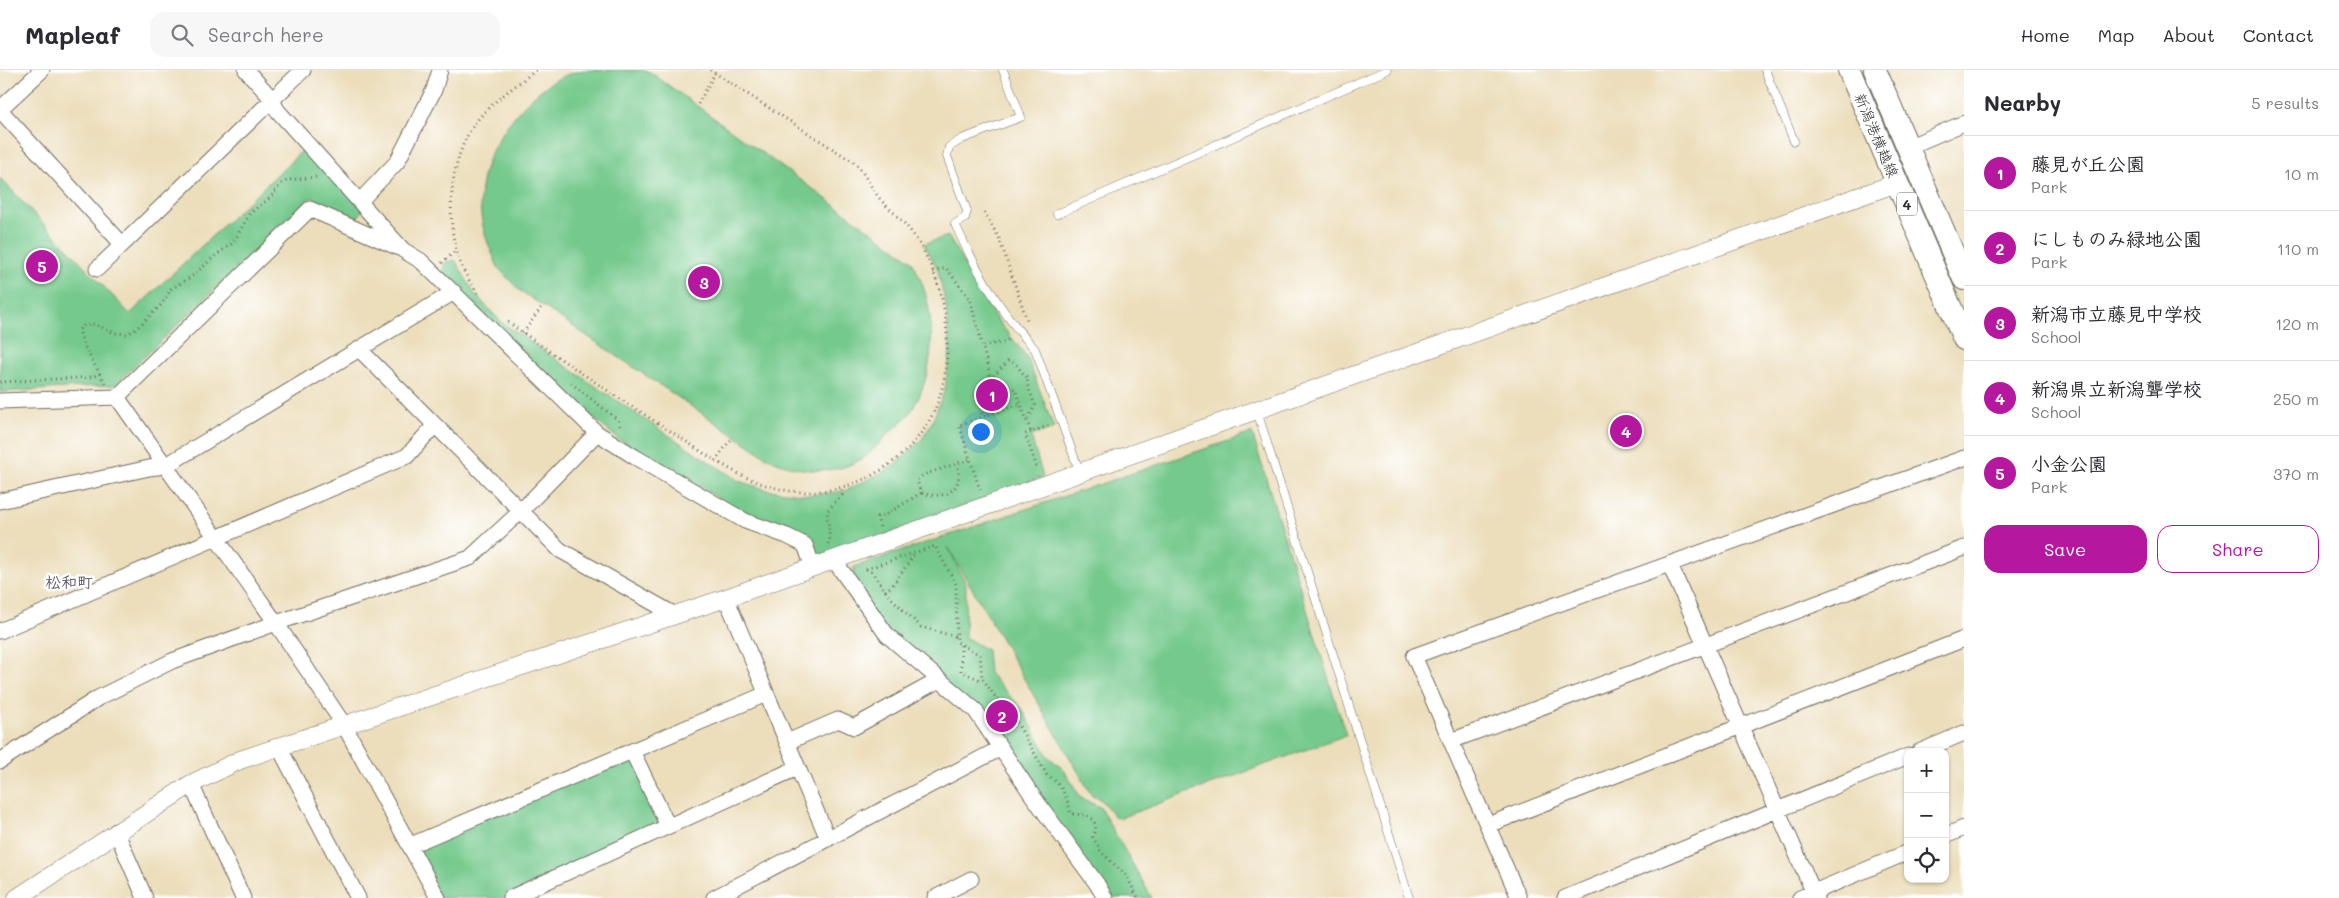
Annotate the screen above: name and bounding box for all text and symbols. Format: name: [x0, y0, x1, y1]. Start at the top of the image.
search box: [150, 12, 500, 57]
text: Mapleaf: [25, 19, 120, 50]
icon: search: [168, 21, 196, 49]
text: Search here: [208, 22, 324, 47]
text: Home: [2021, 23, 2070, 47]
text: Map: [2098, 23, 2134, 47]
text: About: [2162, 23, 2215, 47]
text: Contact: [2243, 23, 2314, 47]
text: Nearby: [1984, 89, 2061, 116]
street label: 新潟港横越線: [1850, 90, 1904, 180]
text: 5 results: [2251, 92, 2319, 113]
text: 藤見が丘公園: [2031, 151, 2145, 176]
text: 1: [1996, 163, 2004, 184]
text: 10 m: [2284, 163, 2319, 184]
text: Park: [2031, 176, 2067, 197]
road number: 4: [1897, 192, 1917, 216]
text: にしものみ緑地公園: [2031, 226, 2202, 251]
text: 2: [1996, 238, 2004, 259]
text: 110 m: [2277, 238, 2319, 259]
pin: 5: [26, 247, 58, 285]
text: Park: [2031, 251, 2067, 272]
pin: 3: [688, 263, 720, 301]
text: 新潟市立藤見中学校: [2031, 301, 2202, 326]
text: 3: [1995, 313, 2005, 334]
text: 120 m: [2275, 313, 2319, 334]
text: School: [2031, 326, 2081, 347]
pin: 1: [976, 376, 1008, 414]
text: 新潟県立新潟聾学校: [2031, 376, 2202, 401]
text: 4: [1995, 388, 2005, 409]
text: 250 m: [2273, 388, 2319, 409]
text: School: [2031, 401, 2081, 422]
pin: 4: [1610, 412, 1642, 450]
your location: [968, 419, 994, 445]
text: 小金公園: [2031, 451, 2107, 476]
text: 5: [1995, 463, 2005, 484]
text: 370 m: [2273, 463, 2319, 484]
text: Park: [2031, 476, 2067, 497]
button: Save: [1984, 525, 2147, 573]
button: Share: [2157, 525, 2319, 573]
district label: 松和町: [45, 571, 93, 592]
pin: 2: [986, 697, 1018, 735]
map controls: [1904, 748, 1949, 883]
button: +: [1904, 748, 1949, 793]
button: −: [1904, 793, 1949, 838]
button: locate: [1904, 838, 1949, 883]

